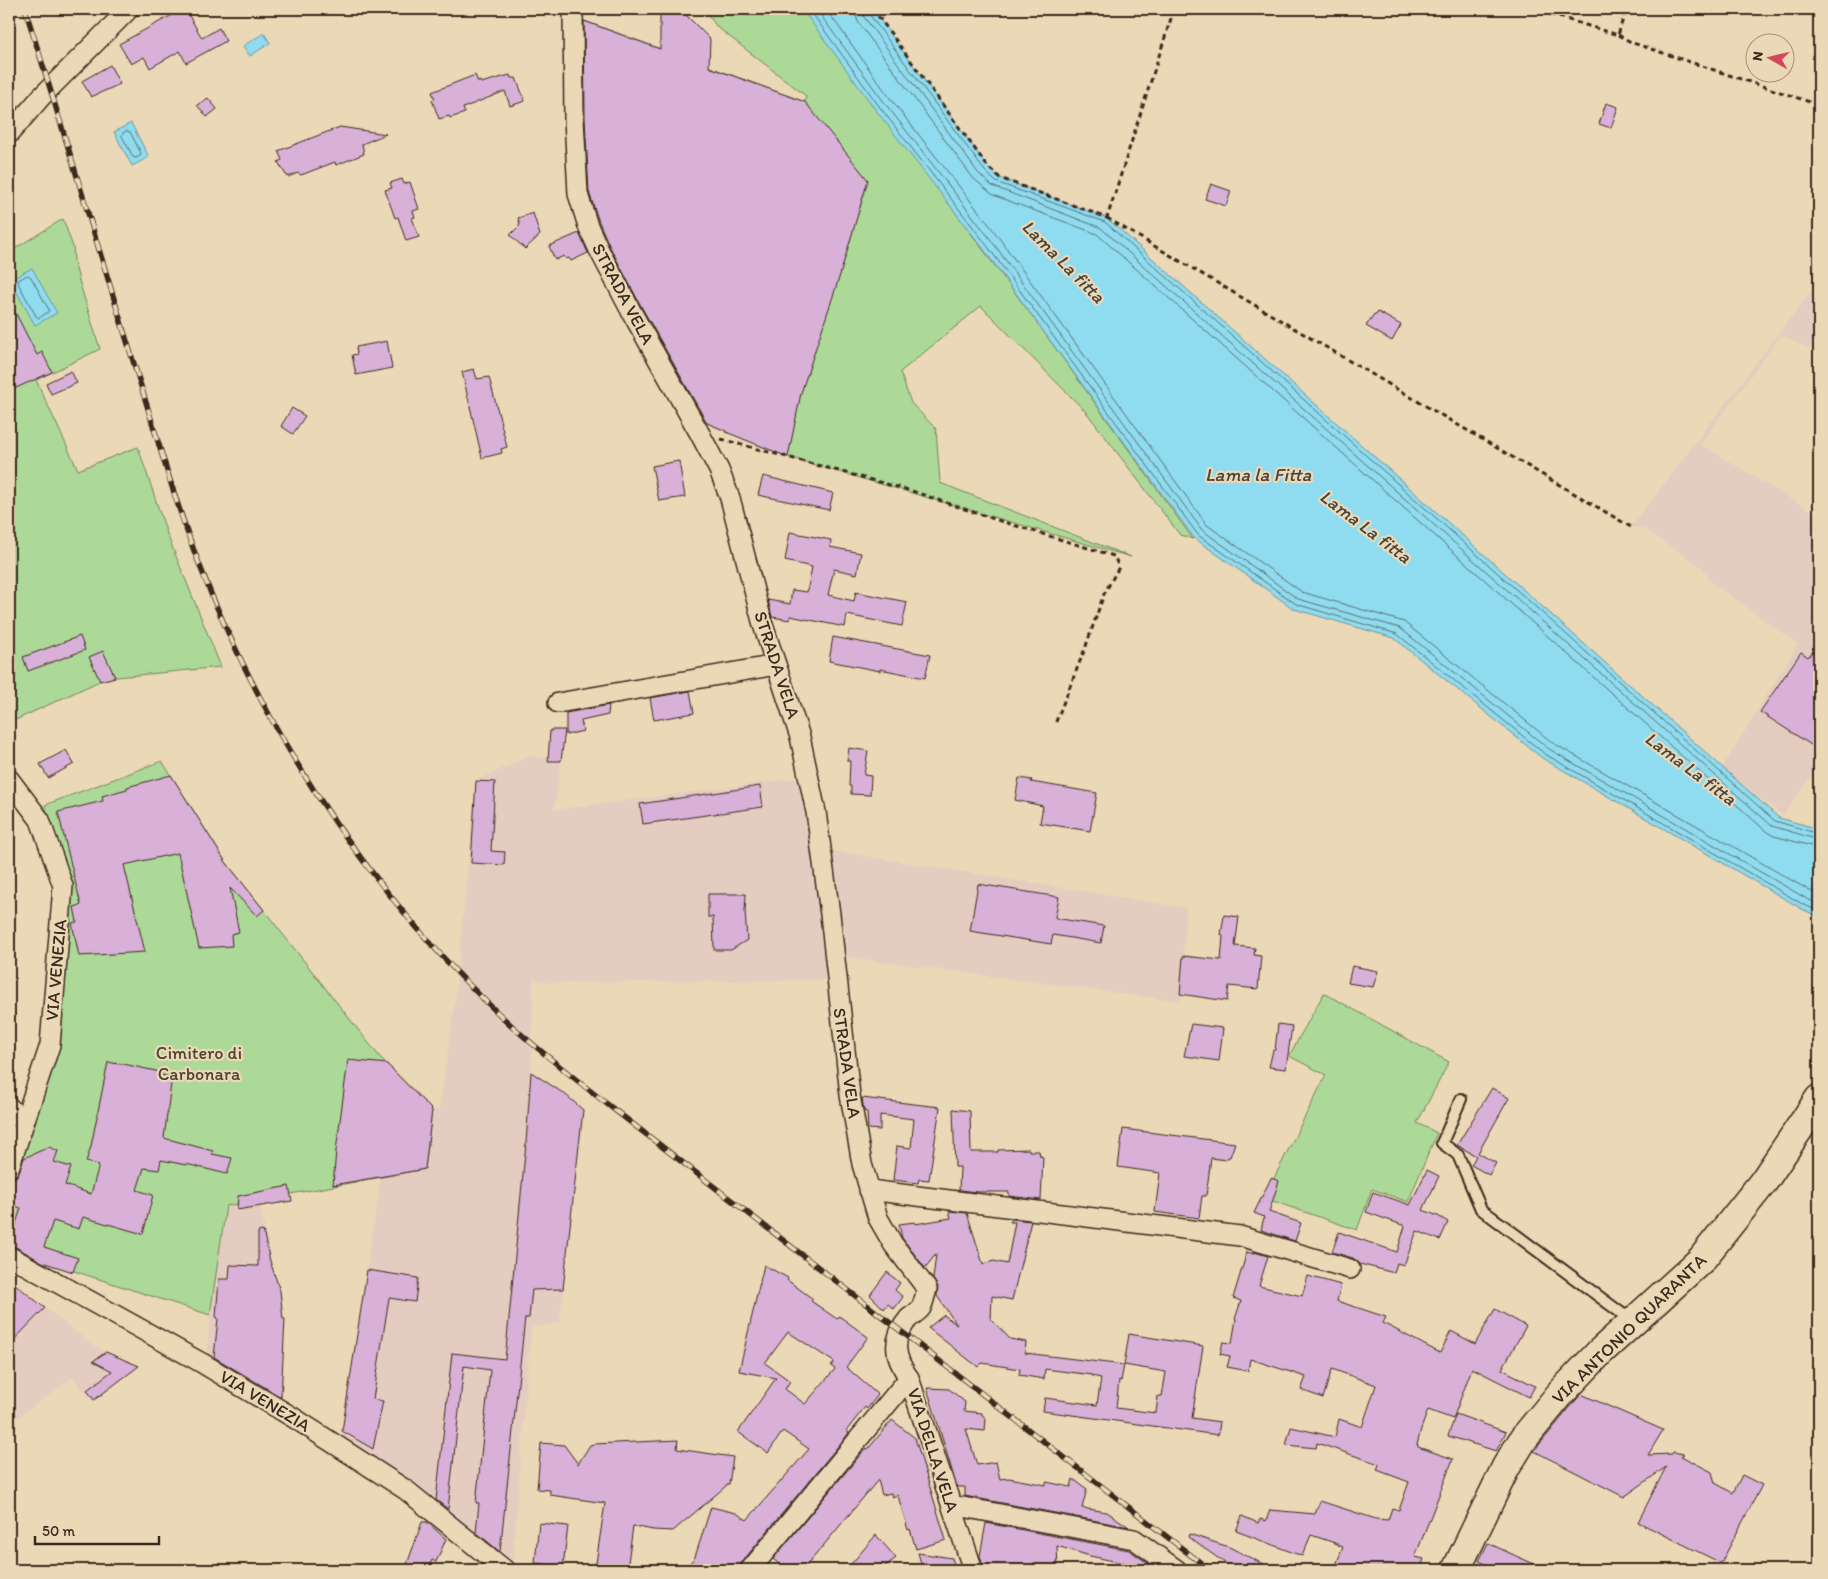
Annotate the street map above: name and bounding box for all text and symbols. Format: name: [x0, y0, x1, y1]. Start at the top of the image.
north arrow: [1746, 32, 1796, 82]
text: N: [1749, 50, 1767, 62]
water label: Lama La fitta: [1017, 215, 1110, 308]
street label: STRADA VELA: [587, 240, 659, 349]
water label: Lama la Fitta: [1205, 463, 1312, 486]
water label: Lama La fitta: [1316, 485, 1416, 568]
street label: STRADA VELA: [749, 609, 805, 722]
water label: Lama La fitta: [1641, 727, 1741, 810]
street label: VIA VENEZIA: [41, 918, 71, 1022]
street label: STRADA VELA: [828, 1006, 866, 1120]
park label: Cimitero di Carbonara: [156, 1042, 242, 1085]
street label: VIA ANTONIO QUARANTA: [1547, 1249, 1711, 1409]
street label: VIA VENEZIA: [216, 1365, 315, 1437]
street label: VIA DELLA VELA: [903, 1385, 964, 1515]
scale bar: [35, 1514, 159, 1546]
text: 50 m: [42, 1522, 75, 1540]

